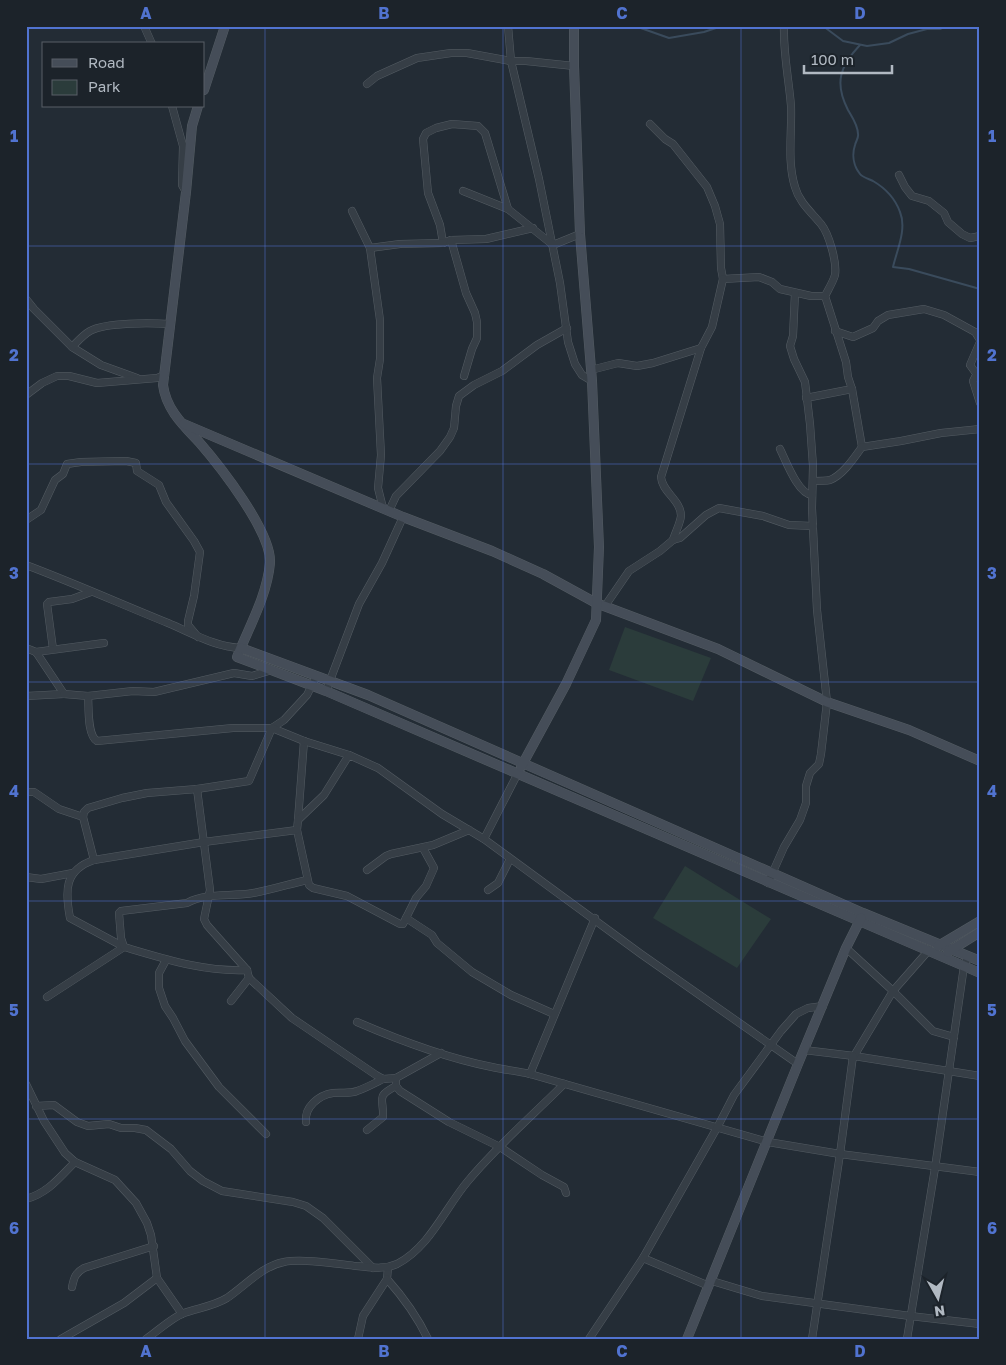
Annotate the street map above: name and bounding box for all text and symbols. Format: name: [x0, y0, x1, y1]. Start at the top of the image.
text: A: [140, 3, 152, 23]
text: B: [378, 3, 390, 23]
text: C: [616, 3, 628, 23]
text: D: [854, 3, 866, 23]
legend: [42, 42, 205, 108]
scale bar: [804, 42, 891, 74]
text: 100 m: [811, 50, 854, 68]
text: Road: [88, 53, 125, 71]
text: Park: [88, 77, 121, 95]
text: 1: [10, 126, 18, 146]
text: 1: [988, 126, 996, 146]
text: 2: [9, 345, 19, 365]
text: 2: [987, 345, 997, 365]
text: 3: [9, 563, 19, 583]
text: 3: [987, 563, 997, 583]
text: 4: [9, 781, 19, 801]
text: 4: [987, 781, 997, 801]
text: 5: [9, 1000, 19, 1020]
text: 5: [987, 1000, 997, 1020]
text: 6: [9, 1218, 19, 1238]
text: 6: [987, 1218, 997, 1238]
north arrow: [914, 1272, 964, 1322]
text: N: [933, 1302, 946, 1321]
text: A: [140, 1341, 152, 1361]
text: B: [378, 1341, 390, 1361]
text: C: [616, 1341, 628, 1361]
text: D: [854, 1341, 866, 1361]

